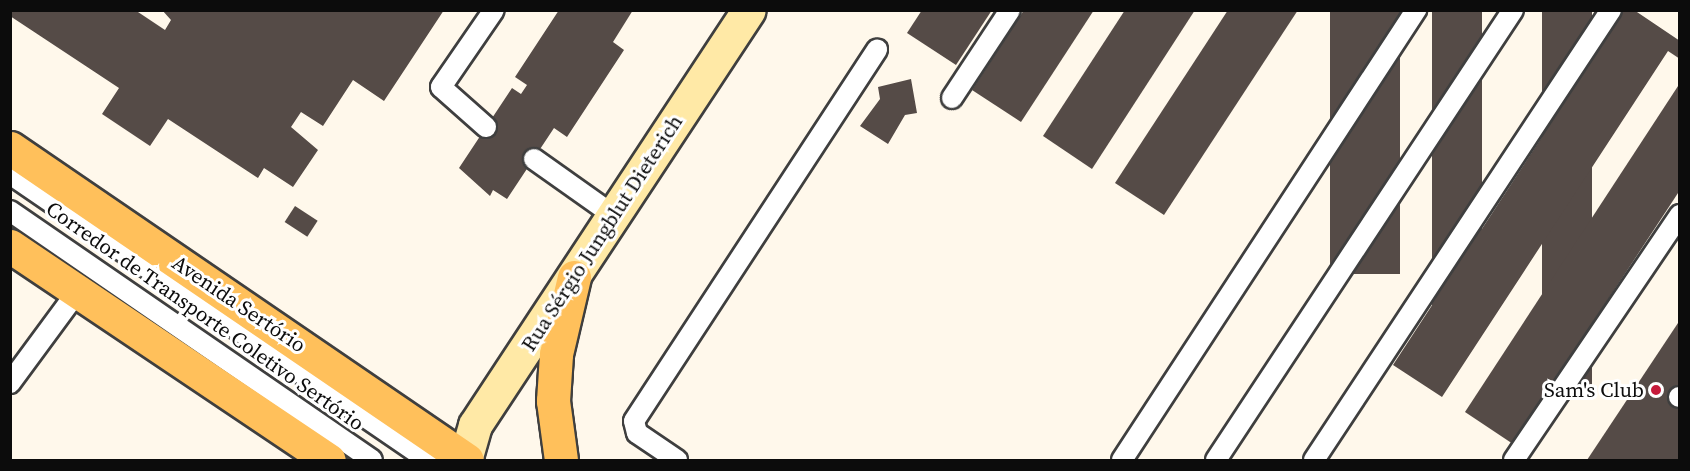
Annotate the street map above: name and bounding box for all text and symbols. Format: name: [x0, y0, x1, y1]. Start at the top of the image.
street label: Rua Sérgio Jungblut Dieterich: [516, 110, 688, 356]
street label: Corredor de Transporte Coletivo Sertório: [41, 196, 369, 436]
street label: Avenida Sertório: [167, 250, 311, 358]
place label: Sam's Club: [1544, 377, 1644, 403]
marker: Sam's Club: [1649, 383, 1663, 397]

